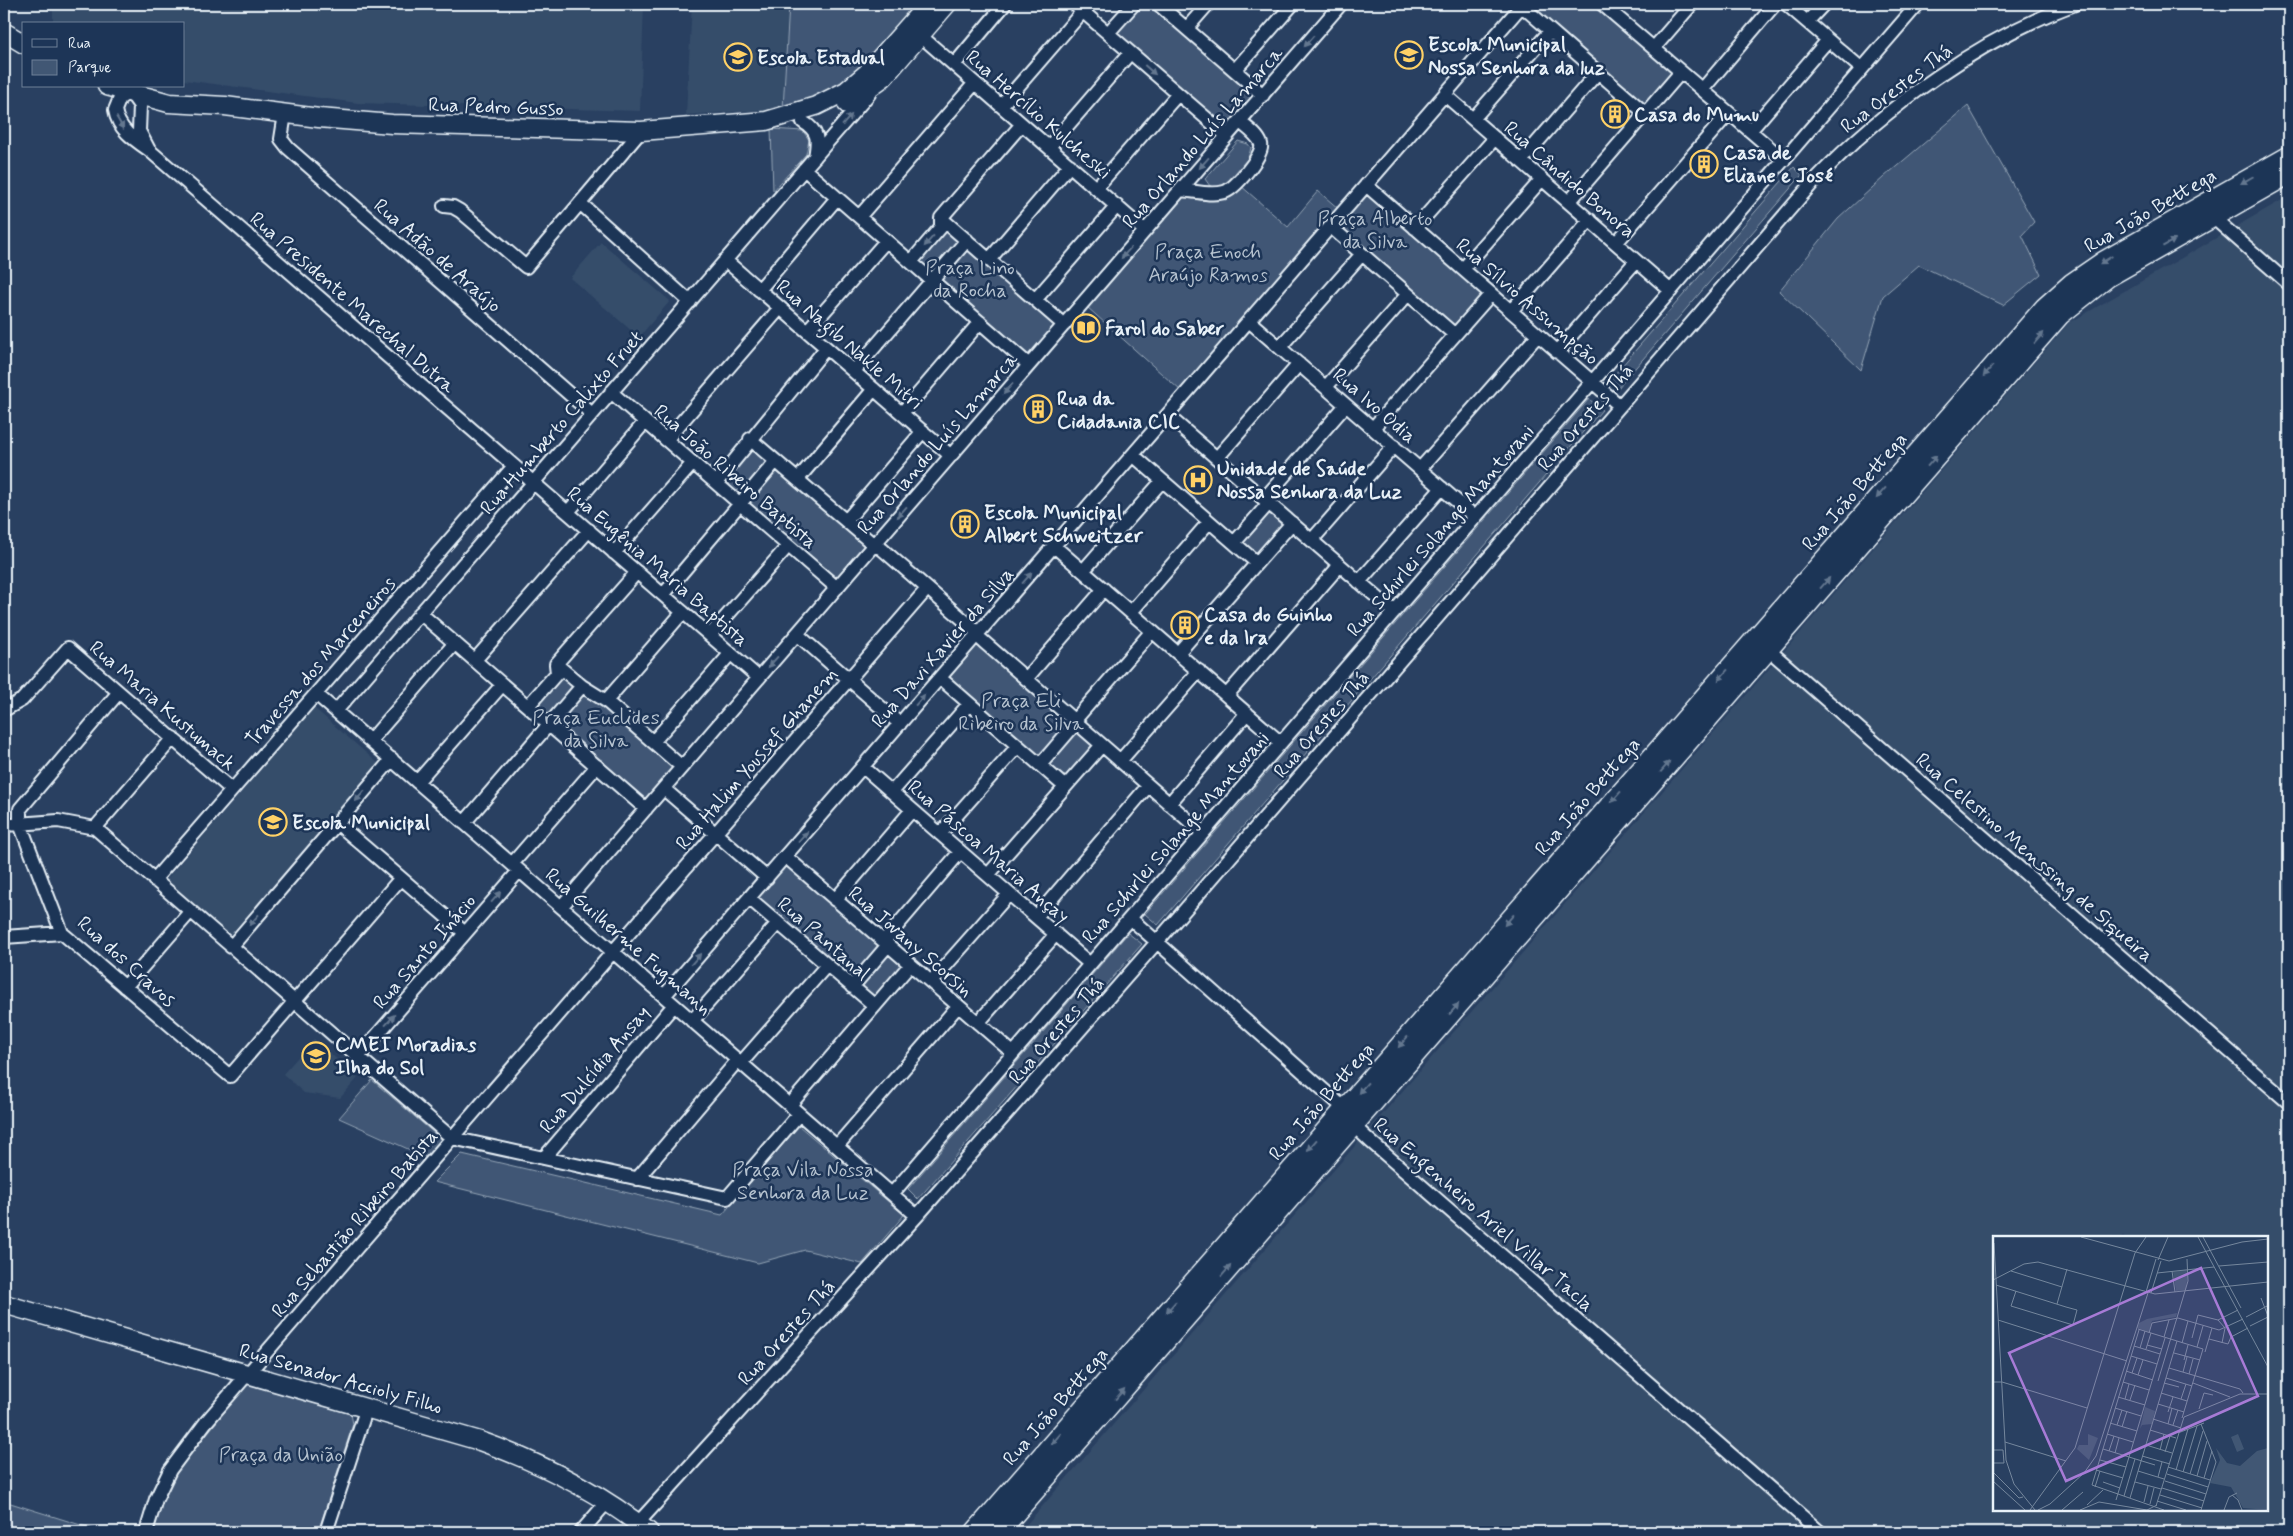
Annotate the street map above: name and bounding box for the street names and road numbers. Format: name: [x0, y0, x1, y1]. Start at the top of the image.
street label: Rua Orestes Thá: [1835, 38, 1959, 140]
street label: Rua Orlando Luís Lamarca: [1117, 40, 1290, 235]
street label: Rua Hercílio Kulcheski: [959, 44, 1117, 186]
street label: Rua Pedro Gusso: [428, 92, 564, 123]
street label: Rua Cândido Bonora: [1497, 115, 1641, 245]
street label: Rua João Bettega: [2080, 162, 2222, 260]
street label: Rua Adão de Araújo: [367, 193, 507, 319]
street label: Rua Presidente Marechal Dutra: [243, 206, 461, 401]
street label: Rua Sílvio Assumpção: [1450, 232, 1604, 372]
street label: Rua Nagib Nakle Mitri: [768, 274, 928, 418]
street label: Rua Humberto Calixto Fruet: [474, 325, 650, 521]
street label: Rua Orlando Luís Lamarca: [852, 346, 1025, 541]
street label: Rua Orestes Thá: [1532, 358, 1640, 477]
street label: Rua Ivo Odia: [1326, 362, 1422, 450]
street label: Rua João Ribeiro Baptista: [648, 399, 822, 556]
street label: Rua Schirlei Solange Mantovani: [1341, 419, 1541, 643]
street label: Rua João Bettega: [1796, 427, 1914, 557]
street label: Rua Eugênia Maria Baptista: [560, 481, 754, 654]
street label: Rua Davi Xavier da Silva: [866, 562, 1021, 734]
street label: Travessa dos Marceneiros: [240, 571, 403, 753]
street label: Rua Maria Kustumack: [83, 635, 241, 777]
street label: Rua Halim Youssef Ghanem: [670, 661, 844, 856]
street label: Rua Orestes Thá: [1268, 665, 1376, 784]
street label: Rua Schirlei Solange Mantovani: [1076, 726, 1276, 950]
street label: Rua João Bettega: [1529, 732, 1647, 862]
street label: Rua Celestino Menssing de Siqueira: [1909, 747, 2159, 969]
street label: Rua Páscoa Maria Ançay: [901, 774, 1075, 930]
street label: Rua Guilherme Fugmann: [539, 862, 717, 1022]
street label: Rua Jovany Scorsin: [842, 880, 978, 1004]
street label: Rua Santo Inácio: [368, 889, 483, 1015]
street label: Rua Pantanal: [771, 891, 875, 987]
street label: Rua dos Cravos: [71, 910, 181, 1014]
street label: Rua Orestes Thá: [1003, 971, 1111, 1090]
street label: Rua Dulcídia Ansay: [534, 1000, 657, 1140]
street label: Rua João Bettega: [1263, 1037, 1381, 1167]
street label: Rua Engenheiro Ariel Villar Tacla: [1366, 1112, 1599, 1320]
street label: Rua Sebastião Ribeiro Batista: [266, 1124, 444, 1324]
street label: Rua Orestes Thá: [732, 1274, 842, 1392]
street label: Rua Senador Accioly Filho: [236, 1338, 445, 1421]
street label: Rua João Bettega: [997, 1342, 1115, 1472]

